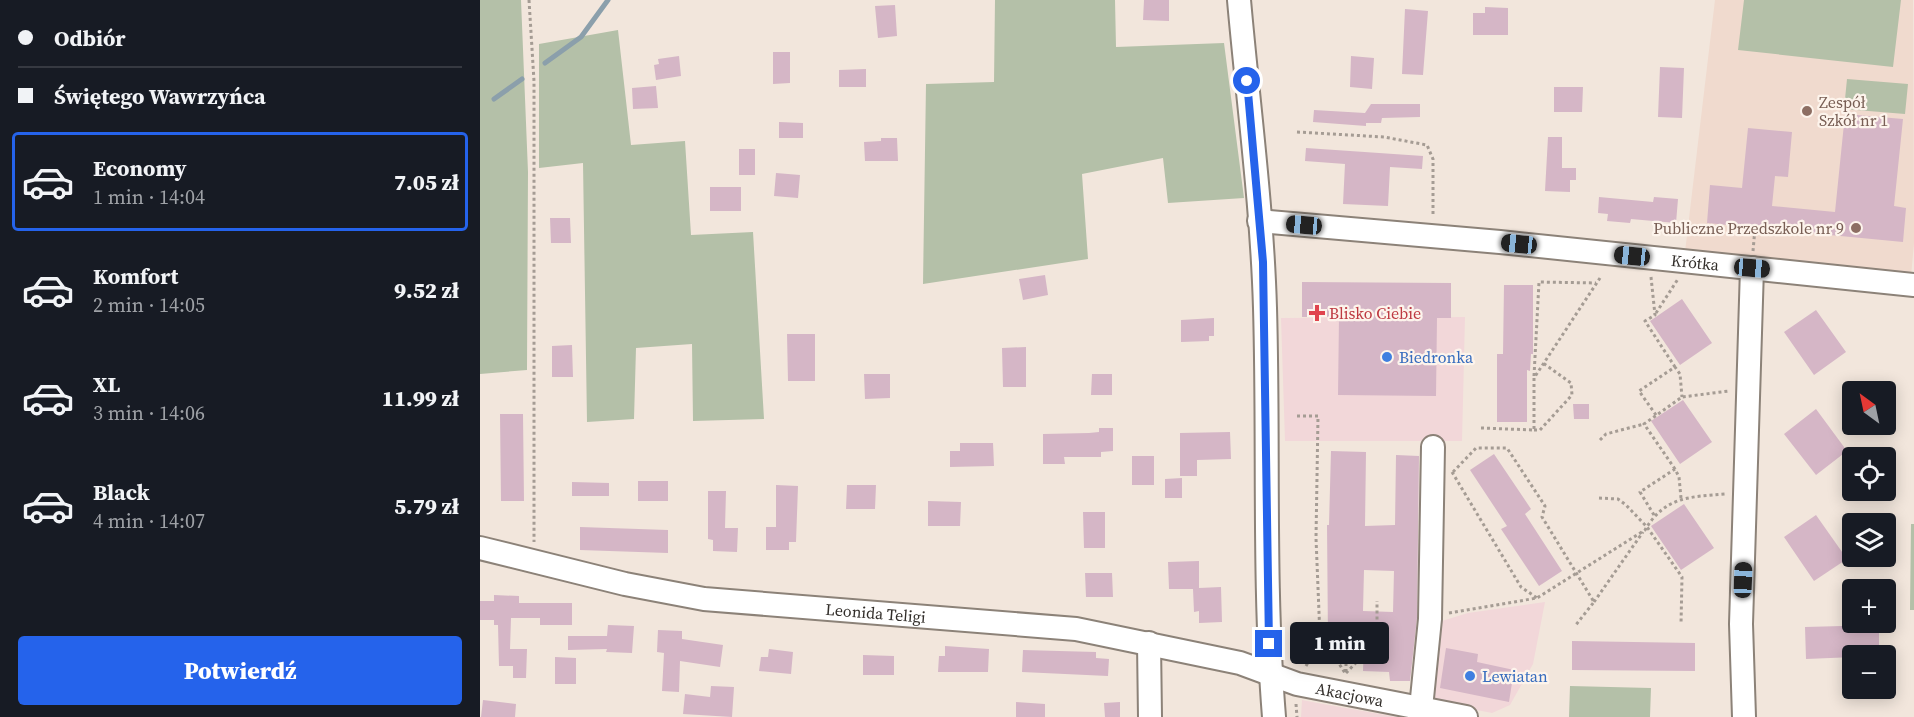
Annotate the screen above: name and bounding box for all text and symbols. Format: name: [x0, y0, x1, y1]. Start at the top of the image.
text: Odbiór: [54, 23, 126, 53]
route start: [1233, 67, 1260, 94]
text: Świętego Wawrzyńca: [54, 81, 266, 111]
place label: Zespół Szkół nr 1: [1819, 91, 1888, 131]
marker: Zespół Szkół nr 1: [1800, 104, 1814, 118]
text: Economy: [93, 153, 187, 183]
icon: car: [21, 155, 75, 209]
text: 7.05 zł: [394, 167, 459, 197]
text: 1 min · 14:04: [93, 183, 205, 211]
car: [1285, 214, 1323, 236]
place label: Publiczne Przedszkole nr 9: [1653, 217, 1844, 239]
marker: Publiczne Przedszkole nr 9: [1849, 221, 1863, 235]
car: [1500, 233, 1538, 255]
car: [1613, 245, 1651, 267]
street label: Krótka: [1670, 249, 1721, 276]
car: [1733, 257, 1771, 279]
text: Komfort: [93, 261, 178, 291]
icon: car: [21, 263, 75, 317]
text: 9.52 zł: [394, 275, 459, 305]
text: 2 min · 14:05: [93, 291, 205, 319]
place label: Blisko Ciebie: [1329, 302, 1421, 324]
marker: Blisko Ciebie: [1310, 306, 1324, 320]
place label: Biedronka: [1399, 346, 1474, 368]
marker: Biedronka: [1380, 350, 1394, 364]
text: XL: [93, 369, 120, 399]
icon: car: [21, 371, 75, 425]
north arrow: [1842, 381, 1896, 435]
map controls: [1842, 381, 1896, 699]
text: 11.99 zł: [382, 383, 459, 413]
text: 3 min · 14:06: [93, 399, 205, 427]
button: locate: [1842, 447, 1896, 501]
text: Black: [93, 477, 150, 507]
icon: car: [21, 479, 75, 533]
text: 5.79 zł: [394, 491, 459, 521]
text: 4 min · 14:07: [93, 507, 205, 535]
button: layers: [1842, 513, 1896, 567]
car: [1733, 562, 1753, 598]
button: +: [1842, 579, 1896, 633]
street label: Leonida Teligi: [825, 598, 927, 628]
callout: 1 min: [1290, 623, 1389, 665]
text: 1 min: [1313, 629, 1366, 657]
route end: [1255, 630, 1282, 657]
button: Potwierdź: [18, 636, 462, 705]
button: −: [1842, 645, 1896, 699]
place label: Lewiatan: [1482, 665, 1548, 687]
marker: Lewiatan: [1463, 669, 1477, 683]
street label: Akacjowa: [1314, 677, 1386, 712]

